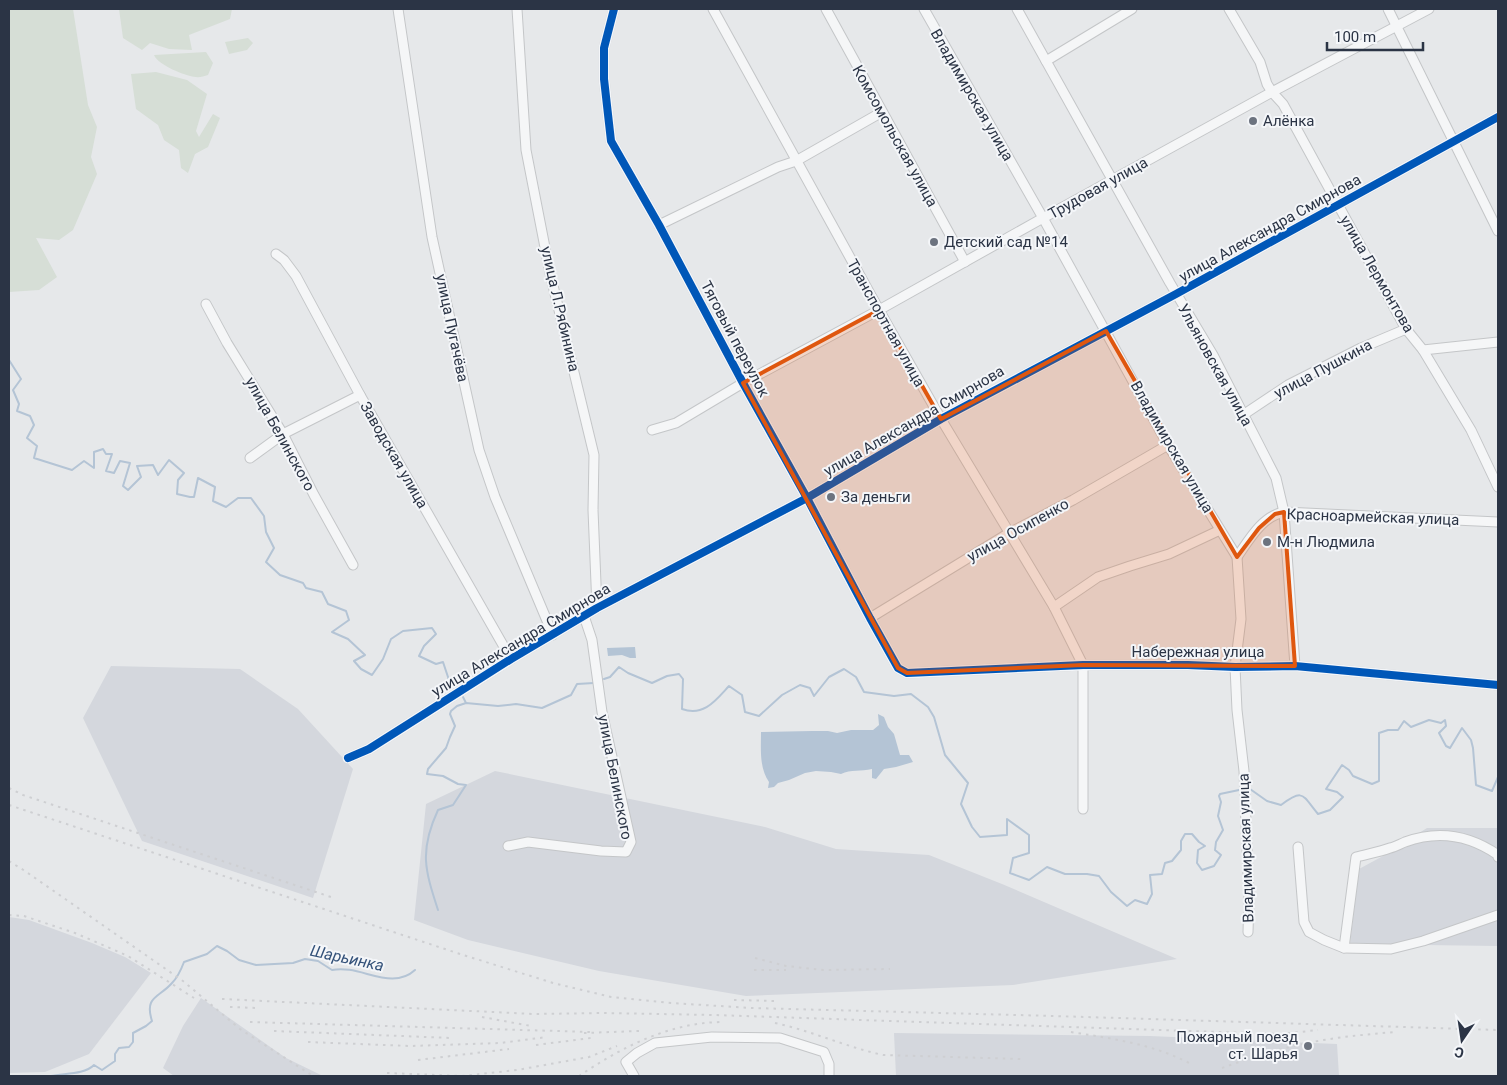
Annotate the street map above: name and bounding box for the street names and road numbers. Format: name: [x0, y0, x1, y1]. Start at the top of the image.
street label: Владимирская улица: [927, 26, 1017, 164]
street label: Комсомольская улица: [849, 62, 941, 210]
street label: Трудовая улица: [1045, 153, 1151, 223]
street label: улица Александра Смирнова: [1176, 170, 1364, 286]
street label: улица Лермонтова: [1336, 212, 1418, 336]
street label: улица Л.Рябинина: [537, 245, 583, 373]
street label: Транспортная улица: [843, 256, 929, 390]
street label: улица Пугачёва: [432, 272, 472, 384]
street label: Тяговый переулок: [697, 278, 773, 400]
street label: Ульяновская улица: [1174, 301, 1256, 429]
street label: улица Пушкина: [1271, 336, 1375, 402]
street label: улица Александра Смирнова: [821, 362, 1007, 480]
street label: улица Белинского: [241, 374, 319, 494]
street label: Владимирская улица: [1127, 378, 1217, 516]
street label: Заводская улица: [356, 399, 432, 511]
street label: улица Осипенко: [964, 495, 1072, 565]
street label: Красноармейская улица: [1286, 505, 1460, 529]
street label: улица Александра Смирнова: [428, 579, 614, 701]
street label: Набережная улица: [1132, 643, 1264, 661]
street label: улица Белинского: [594, 713, 636, 841]
street label: Владимирская улица: [1234, 773, 1258, 923]

